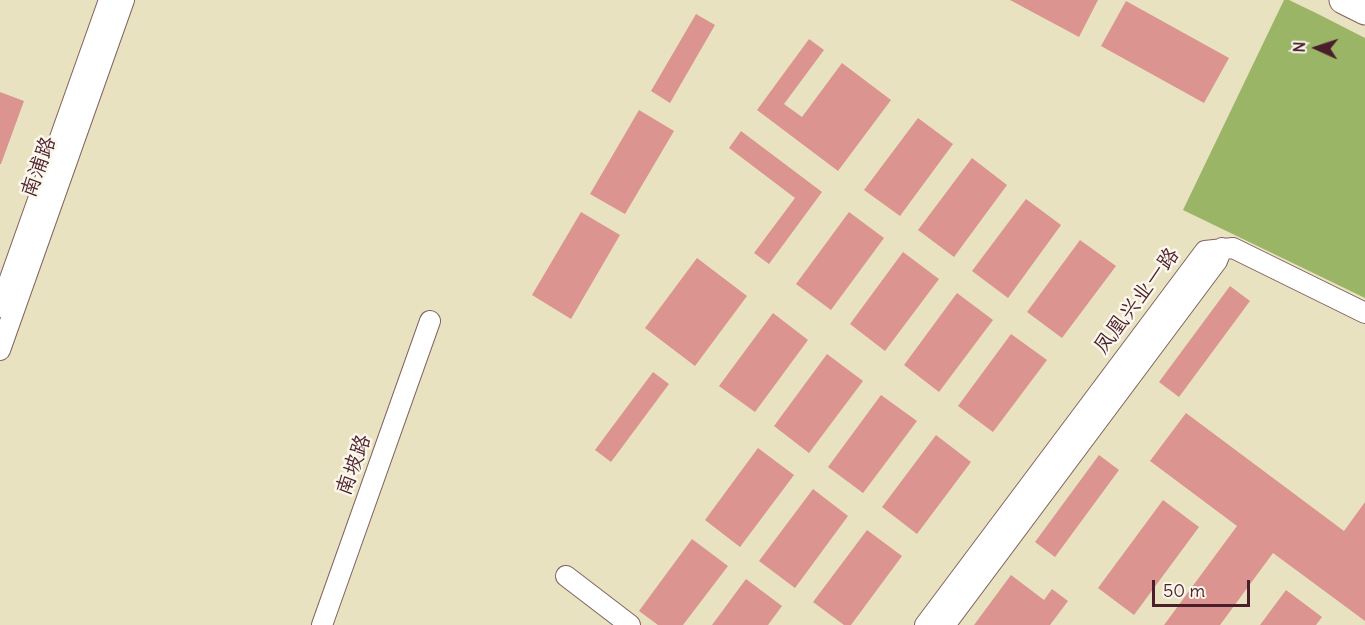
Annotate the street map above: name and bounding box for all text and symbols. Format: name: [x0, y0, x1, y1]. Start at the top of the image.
north arrow: [1287, 18, 1347, 78]
text: N: [1289, 41, 1309, 53]
street label: 南浦路: [16, 133, 62, 201]
street label: 凤凰兴业一路: [1089, 243, 1185, 359]
street label: 南坡路: [331, 431, 377, 499]
scale bar: [1155, 568, 1252, 606]
text: 50 m: [1163, 579, 1205, 602]

